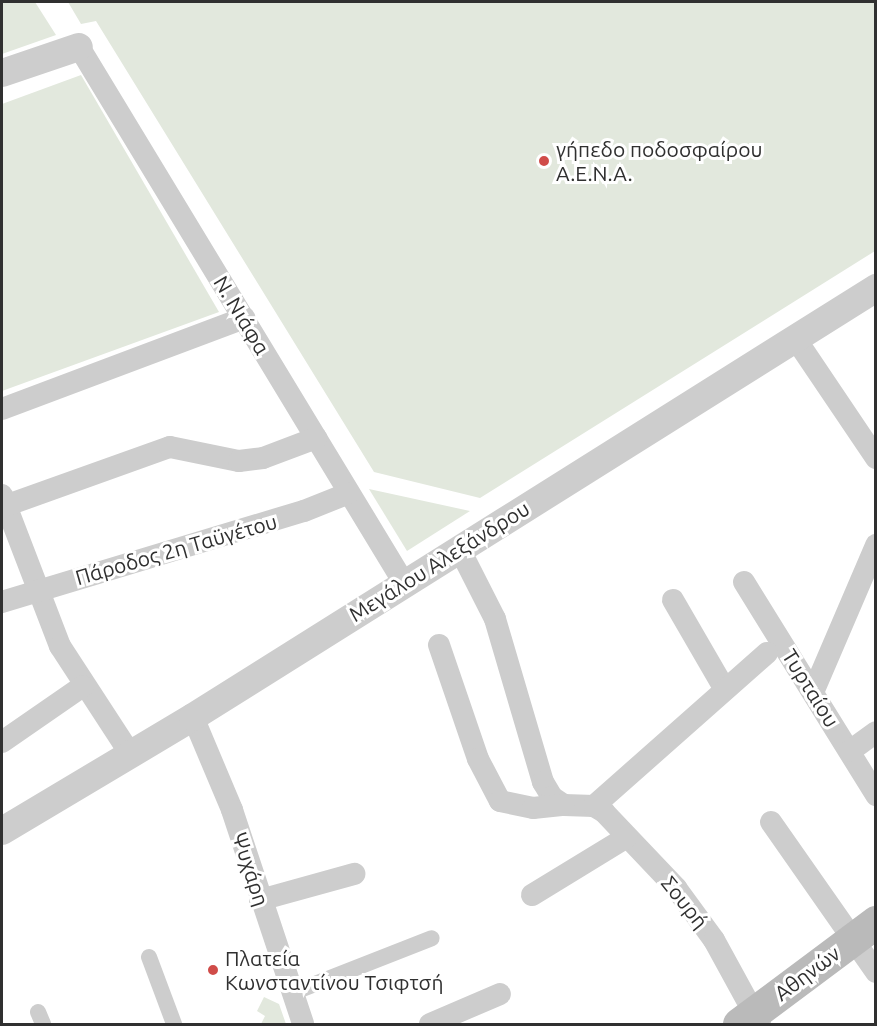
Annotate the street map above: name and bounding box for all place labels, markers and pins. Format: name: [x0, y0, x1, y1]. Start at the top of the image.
place label: γήπεδο ποδοσφαίρου Α.Ε.Ν.Α.: [556, 136, 762, 186]
marker: γήπεδο ποδοσφαίρου Α.Ε.Ν.Α.: [537, 154, 551, 168]
place label: Πλατεία Κωνσταντίνου Τσιφτσή: [225, 945, 443, 995]
marker: Πλατεία Κωνσταντίνου Τσιφτσή: [206, 963, 220, 977]

